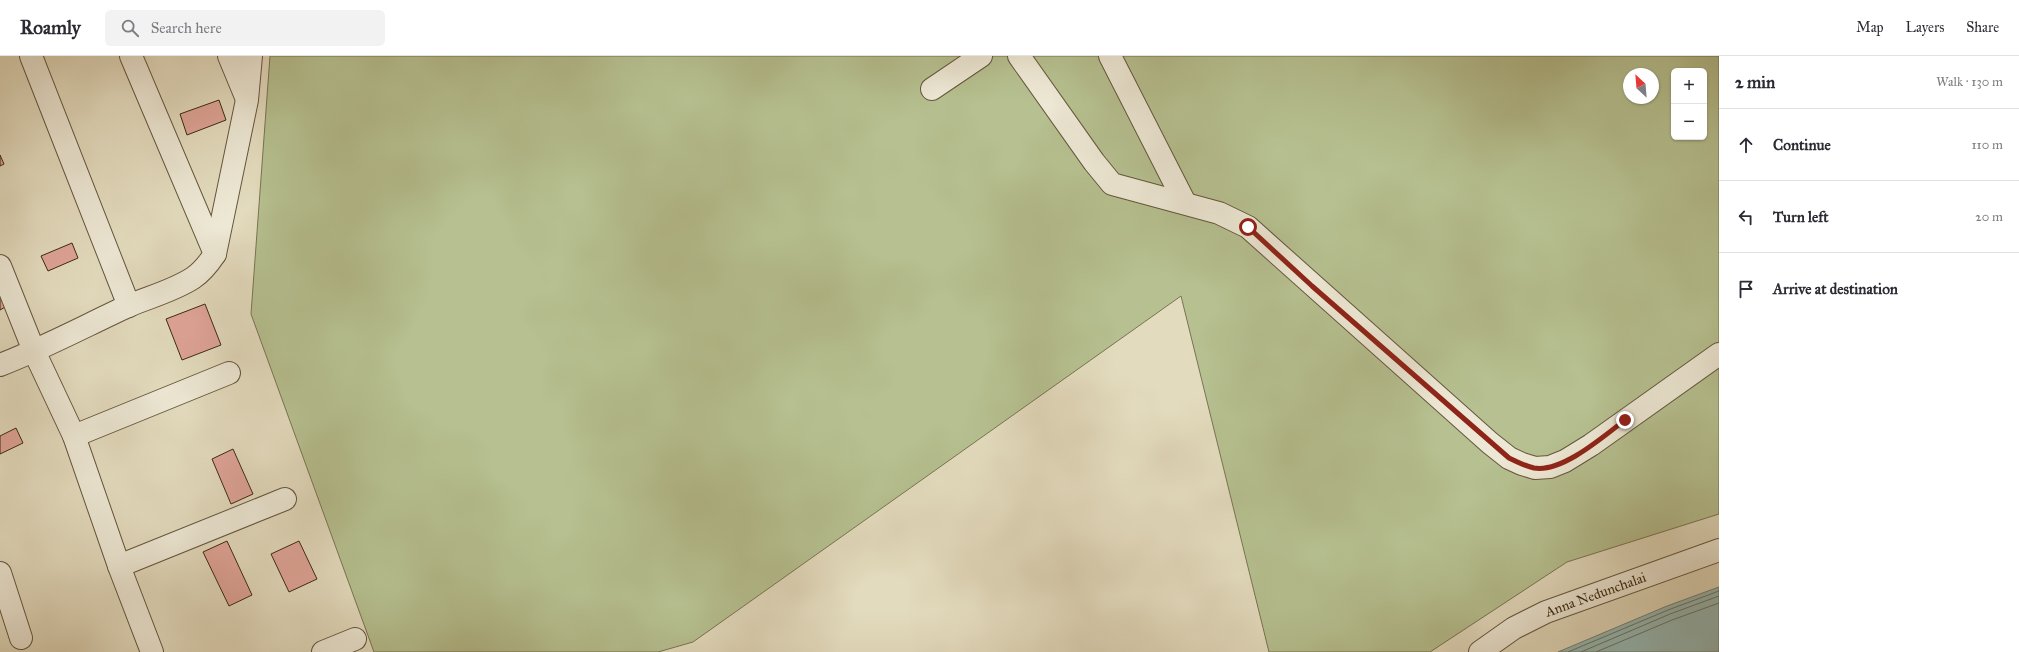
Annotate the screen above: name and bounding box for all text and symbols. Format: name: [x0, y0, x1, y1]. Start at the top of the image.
search box: [105, 10, 385, 46]
text: Roamly: [20, 16, 81, 39]
icon: search: [119, 17, 141, 39]
text: Search here: [151, 19, 222, 37]
text: Map: [1856, 19, 1884, 36]
text: Layers: [1906, 19, 1944, 36]
text: Share: [1966, 19, 1999, 36]
north arrow: [1623, 68, 1659, 104]
map controls: [1671, 68, 1707, 140]
button: +: [1671, 68, 1707, 104]
text: 2 min: [1735, 72, 1775, 93]
text: Walk · 130 m: [1936, 74, 2003, 90]
button: −: [1671, 104, 1707, 140]
icon: ahead: [1735, 134, 1757, 156]
text: Continue: [1773, 136, 1831, 154]
text: 110 m: [1971, 137, 2003, 153]
icon: left: [1735, 206, 1757, 228]
text: Turn left: [1773, 208, 1829, 226]
text: 20 m: [1975, 209, 2003, 225]
route start: [1239, 218, 1257, 236]
icon: arrive: [1735, 278, 1757, 300]
text: Arrive at destination: [1773, 280, 1898, 298]
route end: [1616, 411, 1634, 429]
street label: Anna Nedunchalai: [1542, 568, 1649, 621]

